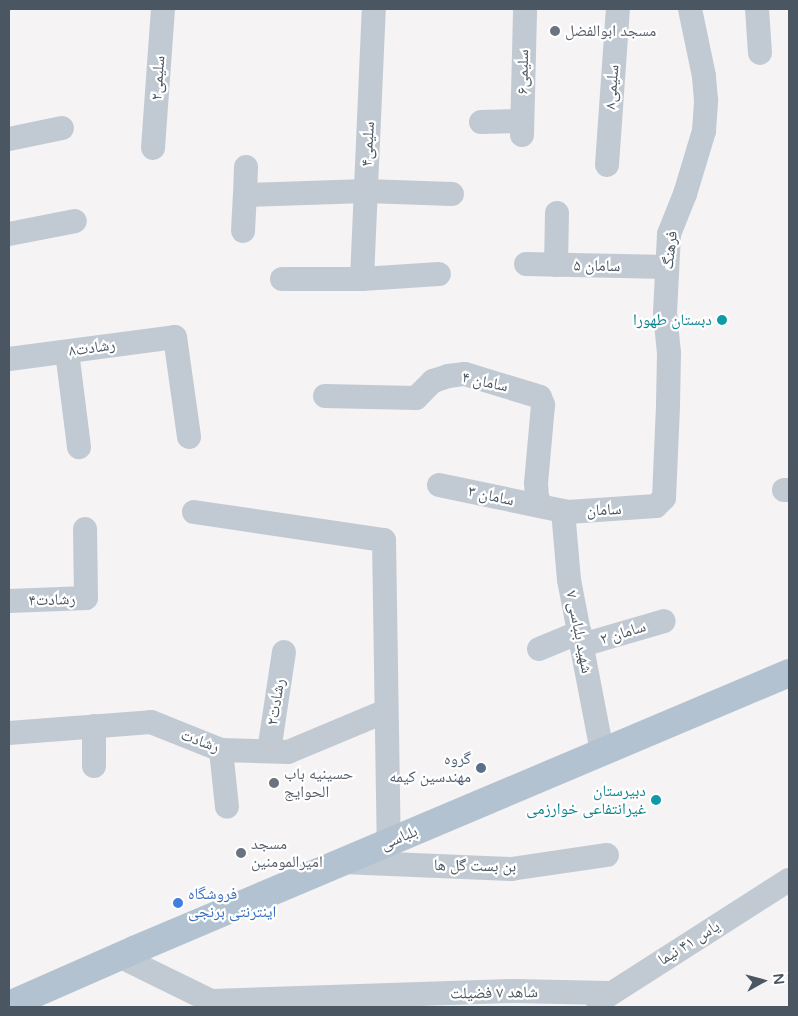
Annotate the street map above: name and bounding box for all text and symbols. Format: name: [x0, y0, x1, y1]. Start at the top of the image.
place label: مسجد ابوالفضل: [565, 21, 656, 41]
marker: مسجد ابوالفضل: [549, 25, 561, 37]
street label: سلیمی۶: [513, 49, 533, 95]
street label: سلیمی۲: [147, 55, 169, 101]
street label: سلیمی۸: [601, 64, 623, 110]
street label: سلیمی۴: [357, 121, 379, 167]
street label: فرهنگ: [658, 230, 682, 270]
street label: سامان ۵: [574, 256, 620, 276]
place label: دبستان طهورا: [633, 310, 712, 330]
marker: دبستان طهورا: [716, 314, 728, 326]
street label: رشادت۸: [67, 335, 117, 361]
street label: سامان ۴: [460, 368, 510, 396]
street label: سامان ۳: [466, 482, 516, 510]
street label: سامان: [586, 499, 622, 521]
street label: شهید بلباسی ۷: [562, 589, 596, 675]
street label: رشادت۴: [28, 590, 76, 610]
street label: سامان ۲: [598, 617, 648, 649]
street label: رشادت۲: [263, 677, 289, 727]
street label: رشادت: [178, 725, 222, 757]
place label: گروه مهندسین کیمه: [389, 749, 471, 787]
marker: گروه مهندسین کیمه: [475, 762, 487, 774]
place label: حسینیه باب الحوایج: [284, 764, 353, 802]
marker: حسینیه باب الحوایج: [268, 777, 280, 789]
place label: دبیرستان غیرانتفاعی خوارزمی: [526, 781, 646, 819]
marker: دبیرستان غیرانتفاعی خوارزمی: [650, 794, 662, 806]
street label: بلباسی: [378, 822, 420, 854]
place label: مسجد امیرالمومنین: [251, 834, 323, 872]
marker: مسجد امیرالمومنین: [235, 847, 247, 859]
street label: بن بست گل ها: [434, 856, 516, 876]
place label: فروشگاه اینترنتی برنجی: [188, 884, 276, 922]
marker: فروشگاه اینترنتی برنجی: [172, 897, 184, 909]
street label: یاس ۴۱ نیما: [655, 917, 723, 969]
north arrow: [738, 956, 788, 1006]
text: N: [769, 972, 788, 986]
street label: شاهد ۷ فضیلت: [450, 983, 538, 1003]

